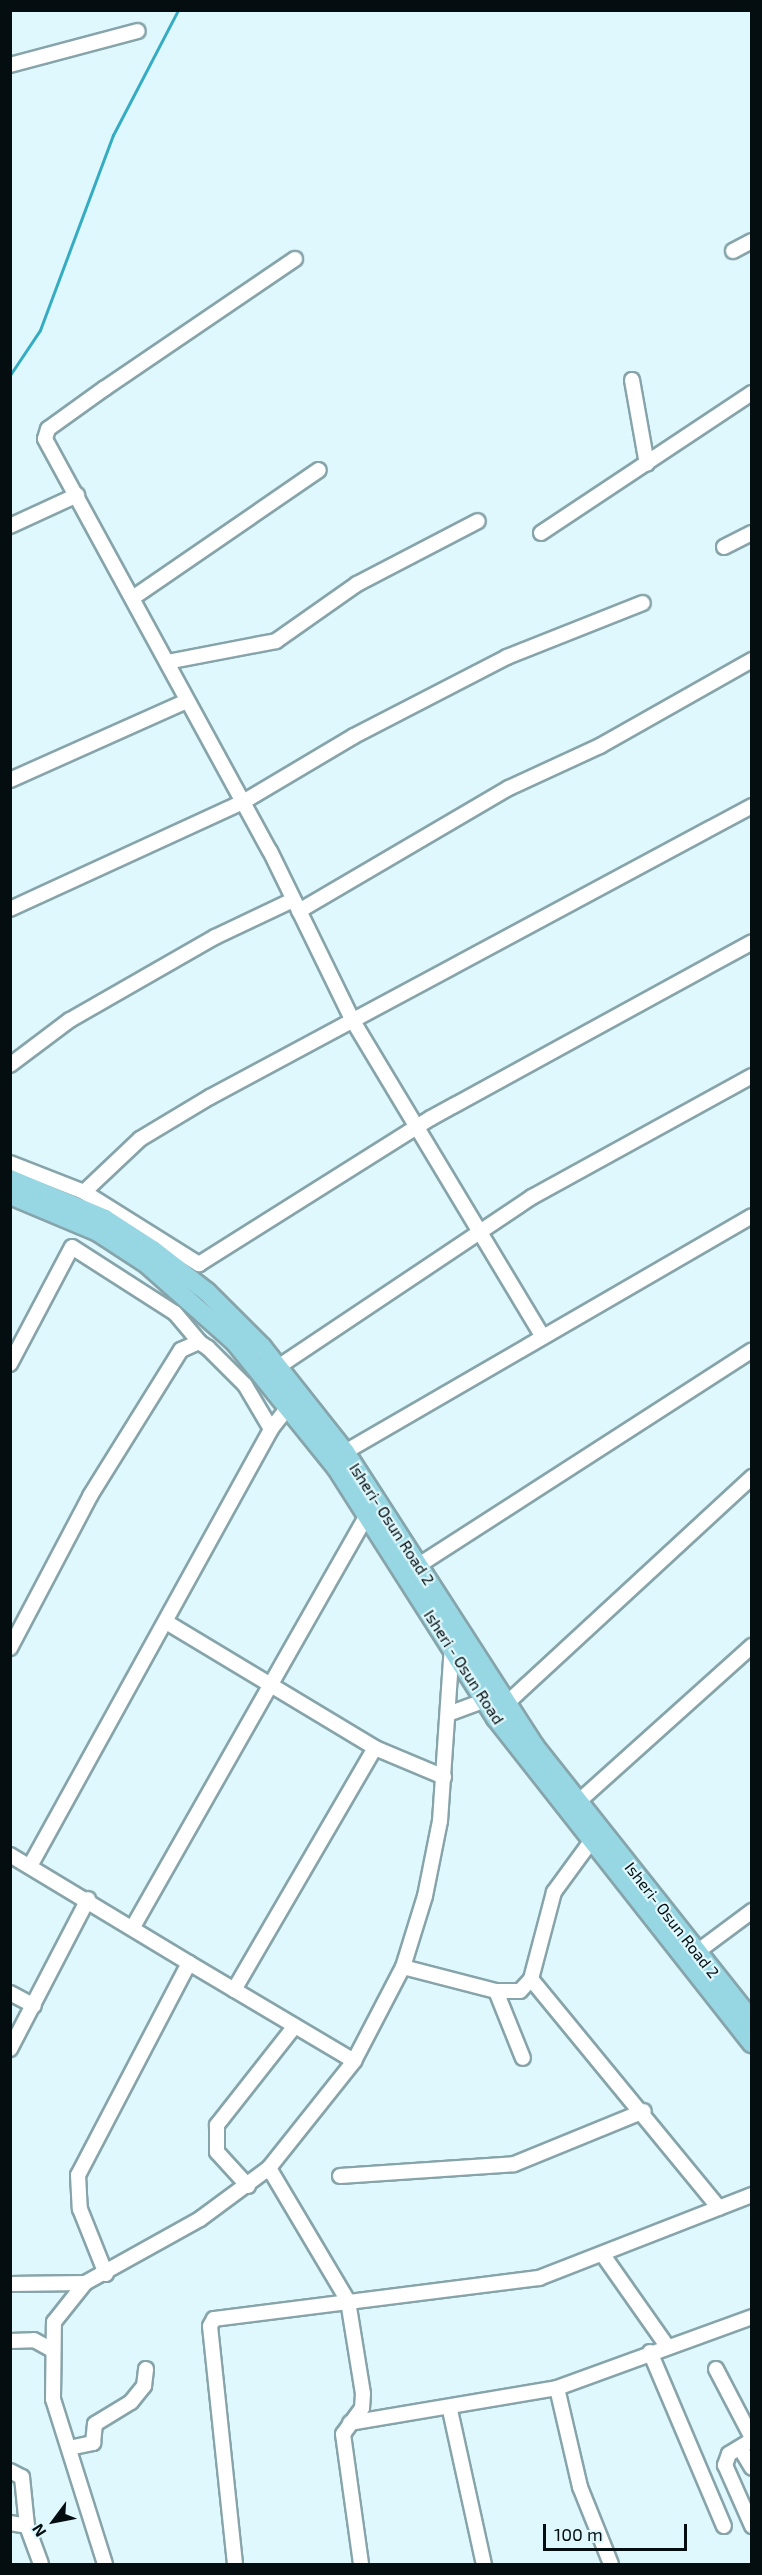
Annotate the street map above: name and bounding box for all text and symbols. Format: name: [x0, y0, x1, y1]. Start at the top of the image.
street label: Isheri- Osun Road 2: [345, 1459, 439, 1589]
street label: Isheri - Osun Road: [420, 1606, 508, 1728]
street label: Isheri- Osun Road 2: [621, 1858, 723, 1982]
north arrow: [24, 2491, 84, 2551]
scale bar: [546, 2512, 690, 2550]
text: N: [27, 2521, 49, 2541]
text: 100 m: [554, 2523, 603, 2545]

